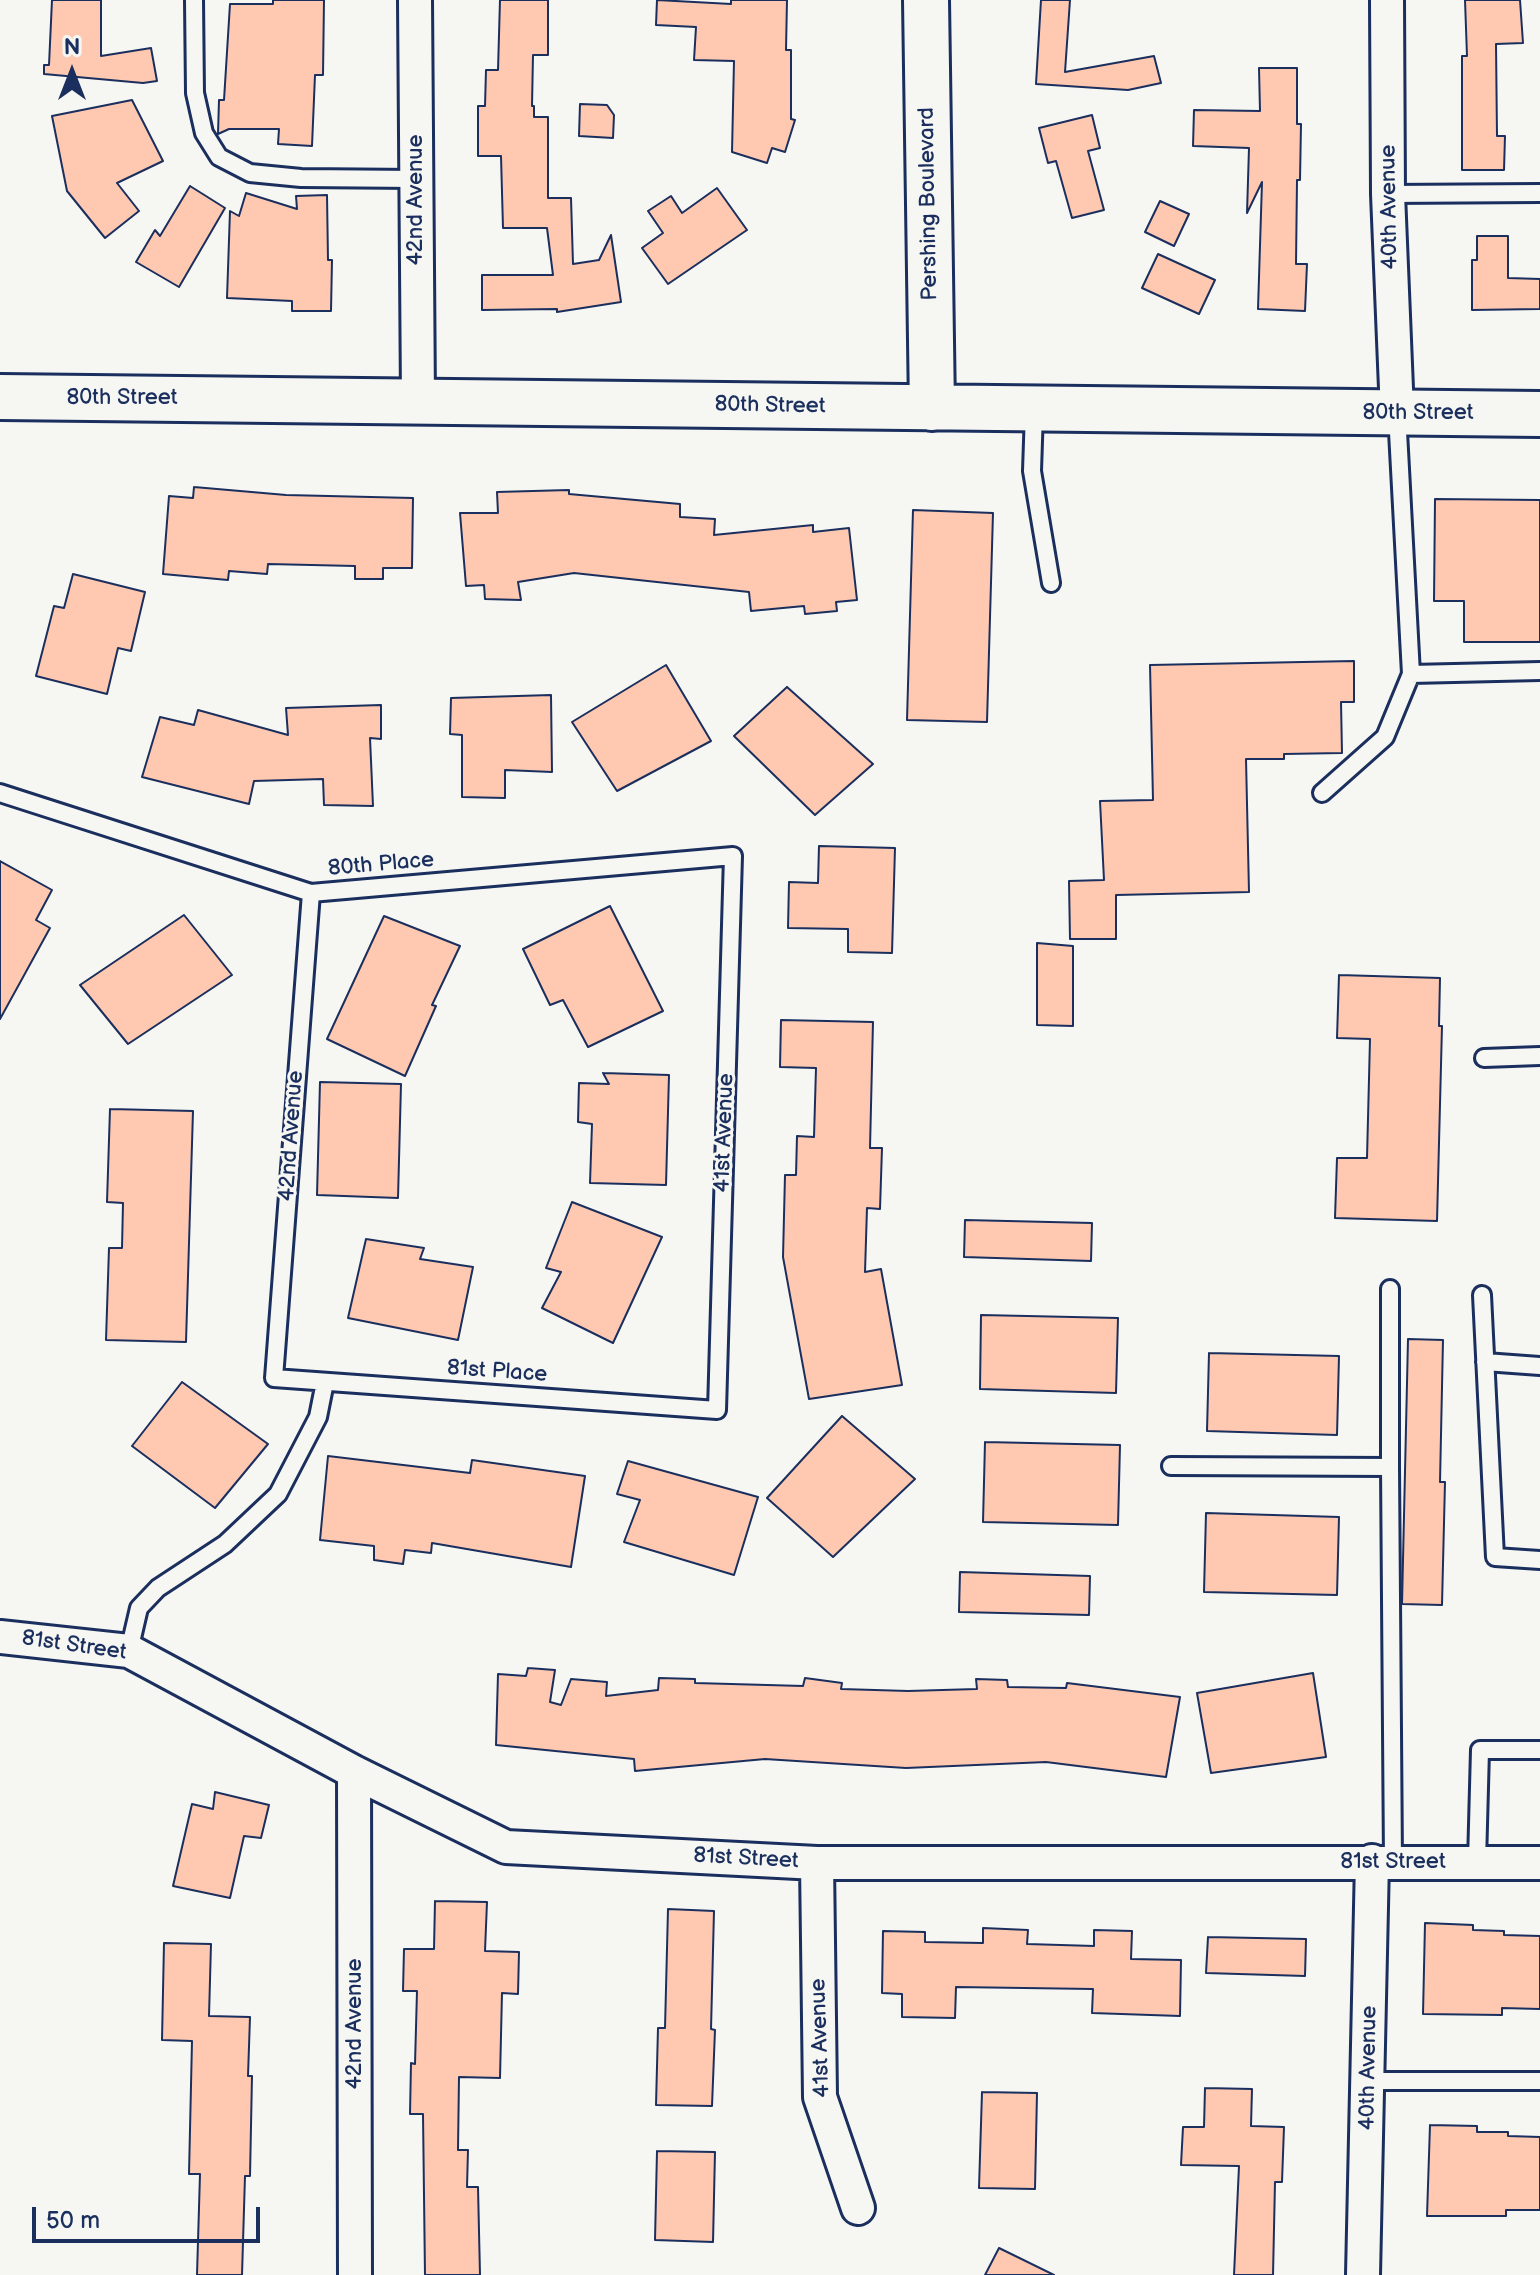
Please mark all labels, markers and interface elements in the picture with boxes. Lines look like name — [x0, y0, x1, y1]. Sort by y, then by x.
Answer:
north arrow — [32, 32, 112, 112]
text: N — [64, 34, 80, 61]
street label: Pershing Boulevard — [914, 107, 944, 301]
street label: 42nd Avenue — [403, 134, 429, 266]
street label: 40th Avenue — [1376, 144, 1404, 270]
street label: 80th Street — [66, 385, 178, 411]
street label: 80th Street — [714, 392, 826, 420]
street label: 80th Street — [1362, 400, 1474, 426]
street label: 80th Place — [327, 847, 435, 883]
street label: 42nd Avenue — [274, 1070, 310, 1202]
street label: 41st Avenue — [710, 1073, 740, 1193]
street label: 81st Place — [446, 1355, 548, 1389]
street label: 81st Street — [20, 1626, 128, 1666]
street label: 81st Street — [693, 1843, 799, 1875]
street label: 81st Street — [1340, 1849, 1446, 1875]
street label: 42nd Avenue — [342, 1958, 368, 2090]
street label: 41st Avenue — [806, 1978, 836, 2098]
street label: 40th Avenue — [1355, 2005, 1383, 2131]
scale bar — [36, 2191, 264, 2241]
text: 50 m — [46, 2206, 100, 2235]

